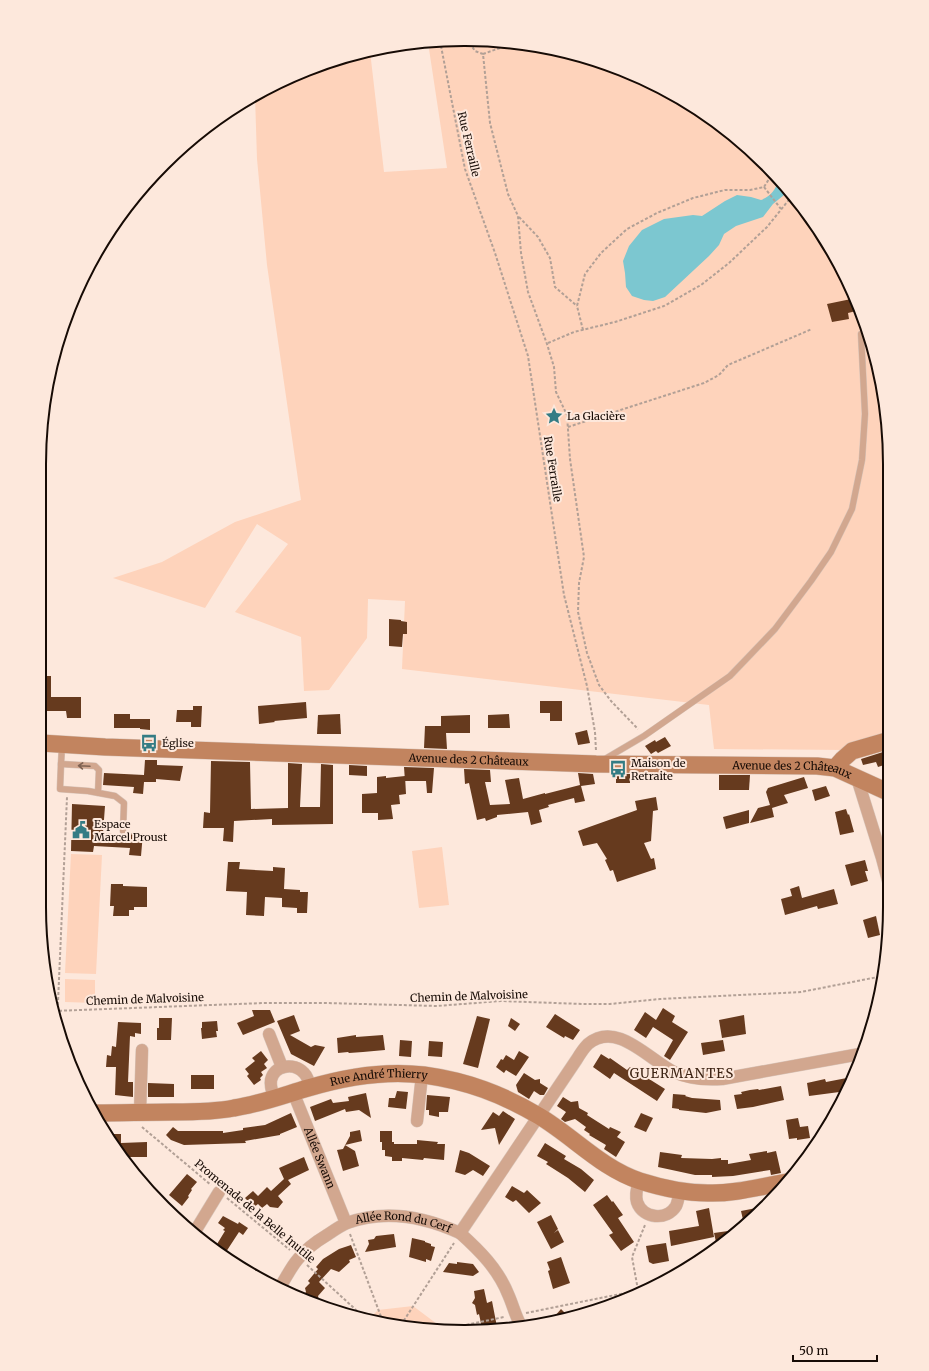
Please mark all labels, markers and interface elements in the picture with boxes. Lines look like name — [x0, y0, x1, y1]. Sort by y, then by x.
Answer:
street label: Rue Ferraille — [455, 110, 483, 178]
place icon: La Glacière — [544, 406, 564, 426]
place label: La Glacière — [567, 409, 625, 423]
street label: Rue Ferraille — [541, 435, 565, 503]
bus stop icon: Église — [139, 733, 159, 753]
place label: Église — [162, 736, 194, 750]
street label: Avenue des 2 Châteaux — [407, 750, 529, 769]
place label: Maison de Retraite — [631, 756, 686, 783]
street label: Avenue des 2 Châteaux — [731, 758, 854, 782]
bus stop icon: Maison de Retraite — [608, 759, 628, 779]
one-way arrow — [78, 762, 91, 769]
place label: Espace Marcel Proust — [94, 817, 168, 844]
public building icon: Espace Marcel Proust — [71, 820, 91, 840]
street label: Chemin de Malvoisine — [410, 987, 528, 1005]
street label: Chemin de Malvoisine — [86, 990, 204, 1008]
district label: GUERMANTES — [630, 1065, 734, 1082]
street label: Rue André Thierry — [329, 1066, 429, 1089]
street label: Allée Swann — [301, 1124, 339, 1191]
street label: Promenade de la Belle Inutile — [192, 1156, 318, 1266]
street label: Allée Rond du Cerf — [353, 1209, 454, 1236]
scale bar — [793, 1337, 877, 1363]
text: 50 m — [799, 1343, 828, 1358]

